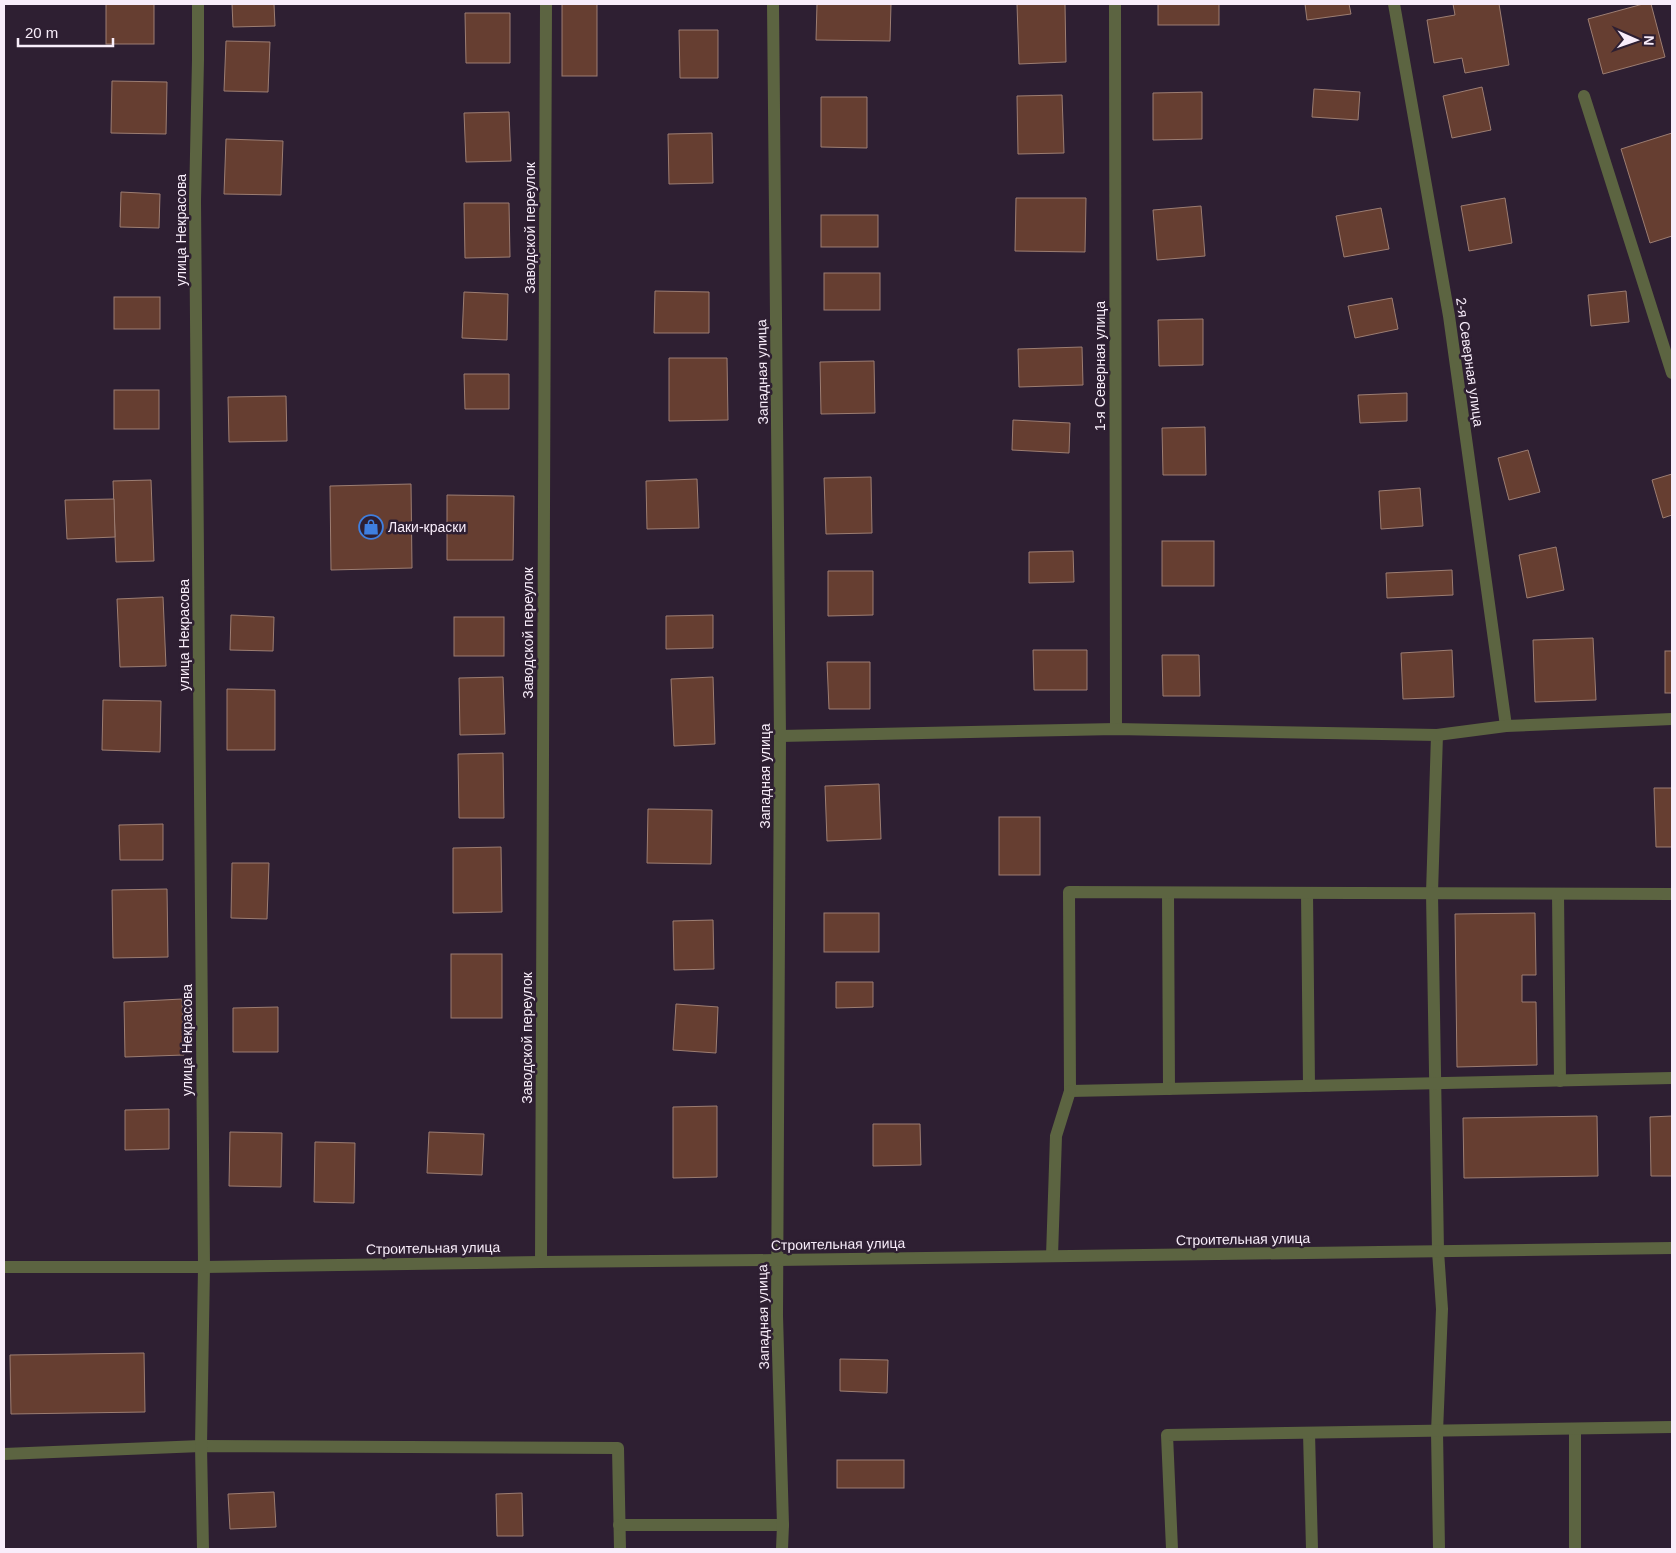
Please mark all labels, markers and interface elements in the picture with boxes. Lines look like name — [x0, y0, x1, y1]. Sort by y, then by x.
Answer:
scale bar — [18, 15, 112, 47]
north arrow — [1611, 15, 1661, 65]
text: 20 m — [25, 24, 58, 41]
text: N — [1641, 35, 1657, 46]
street label: Заводской переулок — [522, 161, 538, 294]
street label: улица Некрасова — [173, 174, 189, 286]
street label: 2-я Северная улица — [1453, 296, 1487, 428]
street label: 1-я Северная улица — [1092, 301, 1108, 431]
street label: Западная улица — [753, 319, 771, 425]
shop icon: Лаки-краски — [358, 514, 384, 540]
place label: Лаки-краски — [388, 519, 466, 535]
street label: Заводской переулок — [520, 566, 536, 699]
street label: улица Некрасова — [176, 579, 192, 691]
street label: Западная улица — [757, 723, 773, 829]
street label: Заводской переулок — [519, 971, 535, 1104]
street label: улица Некрасова — [179, 984, 195, 1096]
street label: Строительная улица — [1176, 1230, 1311, 1248]
street label: Строительная улица — [771, 1235, 906, 1253]
street label: Строительная улица — [366, 1239, 501, 1257]
street label: Западная улица — [754, 1264, 772, 1370]

